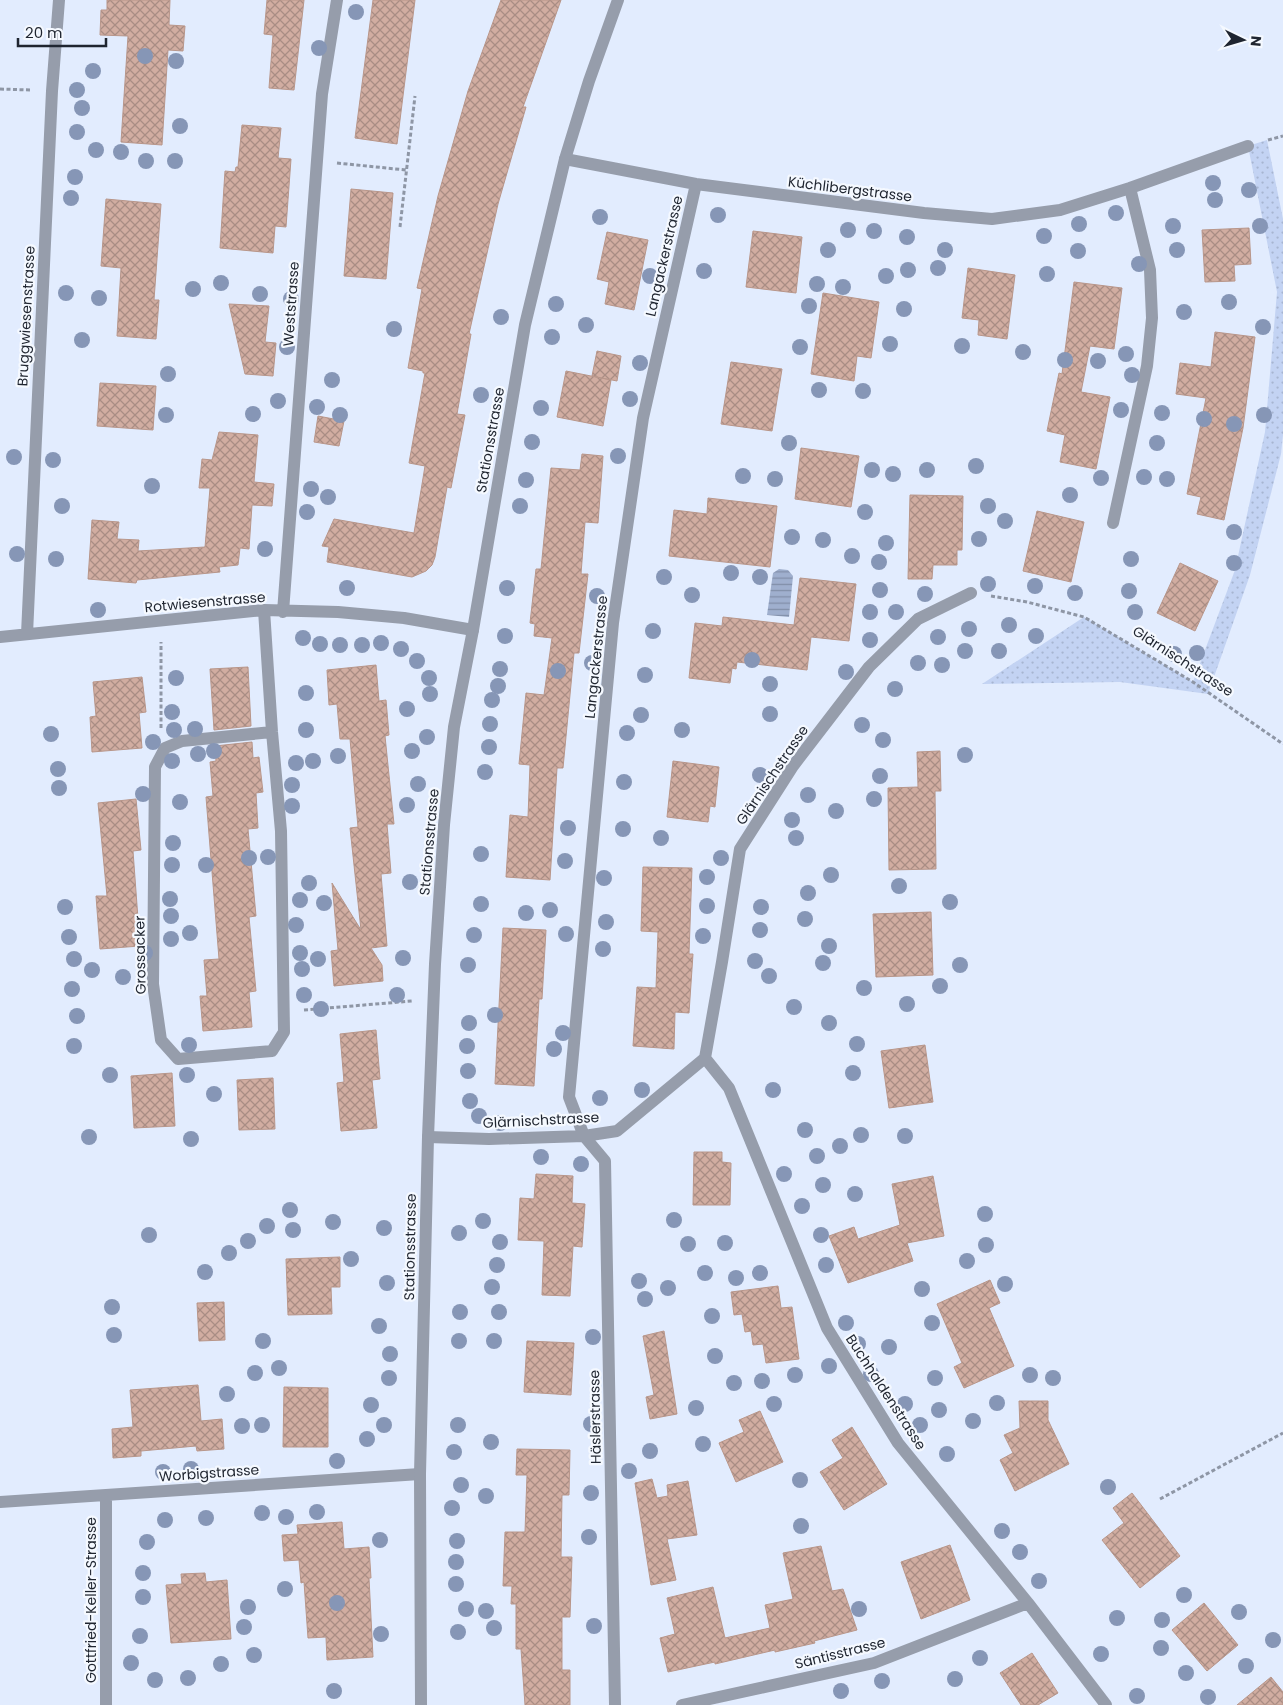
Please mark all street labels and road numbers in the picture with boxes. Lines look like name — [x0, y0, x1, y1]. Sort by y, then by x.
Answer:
street label: Küchlibergstrasse — [787, 171, 914, 207]
street label: Langackerstrasse — [640, 193, 688, 318]
street label: Bruggwiesenstrasse — [12, 245, 40, 387]
street label: Weststrasse — [278, 261, 304, 347]
street label: Stationsstrasse — [471, 385, 509, 494]
street label: Rotwiesenstrasse — [144, 587, 267, 617]
street label: Langackerstrasse — [580, 594, 612, 719]
street label: Glärnischstrasse — [1129, 621, 1238, 701]
street label: Glärnischstrasse — [731, 721, 813, 829]
street label: Stationsstrasse — [414, 788, 444, 896]
street label: Grossacker — [129, 915, 151, 995]
street label: Glärnischstrasse — [482, 1107, 600, 1133]
street label: Stationsstrasse — [399, 1193, 421, 1301]
street label: Buchhaldenstrasse — [841, 1330, 931, 1454]
street label: Häslerstrasse — [584, 1369, 606, 1464]
street label: Worbigstrasse — [158, 1459, 260, 1486]
street label: Gottfried-Keller-Strasse — [81, 1517, 101, 1683]
street label: Säntisstrasse — [793, 1632, 888, 1674]

